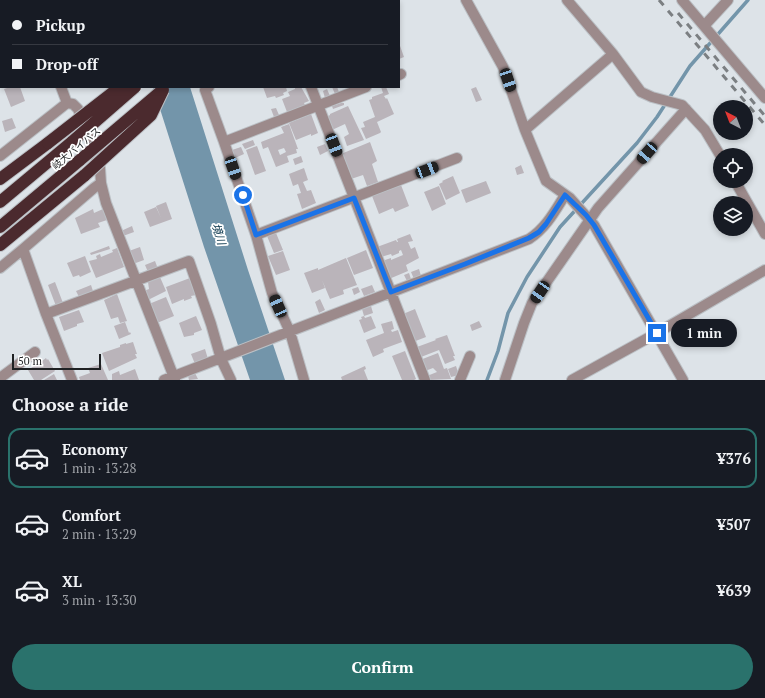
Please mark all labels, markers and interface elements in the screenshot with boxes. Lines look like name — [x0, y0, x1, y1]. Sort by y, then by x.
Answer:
text: Pickup — [36, 15, 85, 35]
text: Drop-off — [36, 54, 98, 74]
car — [498, 67, 518, 93]
north arrow — [713, 100, 753, 140]
map controls — [713, 100, 753, 236]
street label: 岐大バイパス — [49, 124, 103, 173]
car — [324, 132, 344, 158]
car — [635, 140, 659, 166]
button: locate — [713, 148, 753, 188]
car — [223, 155, 243, 181]
car — [414, 160, 440, 180]
route start — [234, 186, 252, 204]
button: layers — [713, 196, 753, 236]
water label: 境川 — [209, 221, 229, 247]
car — [528, 279, 552, 305]
car — [268, 293, 288, 319]
callout: 1 min — [671, 319, 737, 347]
route end — [648, 324, 666, 342]
text: 1 min — [686, 324, 722, 342]
scale bar — [12, 352, 101, 371]
text: 50 m — [18, 354, 42, 368]
text: Choose a ride — [12, 392, 128, 416]
text: Economy — [62, 439, 127, 459]
icon: car — [14, 440, 50, 476]
text: ¥376 — [717, 448, 751, 468]
text: 1 min · 13:28 — [62, 459, 136, 477]
text: Comfort — [62, 505, 121, 525]
icon: car — [14, 506, 50, 542]
text: ¥507 — [717, 514, 751, 534]
text: 2 min · 13:29 — [62, 525, 136, 543]
text: XL — [62, 571, 82, 591]
icon: car — [14, 572, 50, 608]
text: ¥639 — [717, 580, 751, 600]
text: 3 min · 13:30 — [62, 591, 136, 609]
button: Confirm — [12, 644, 753, 690]

